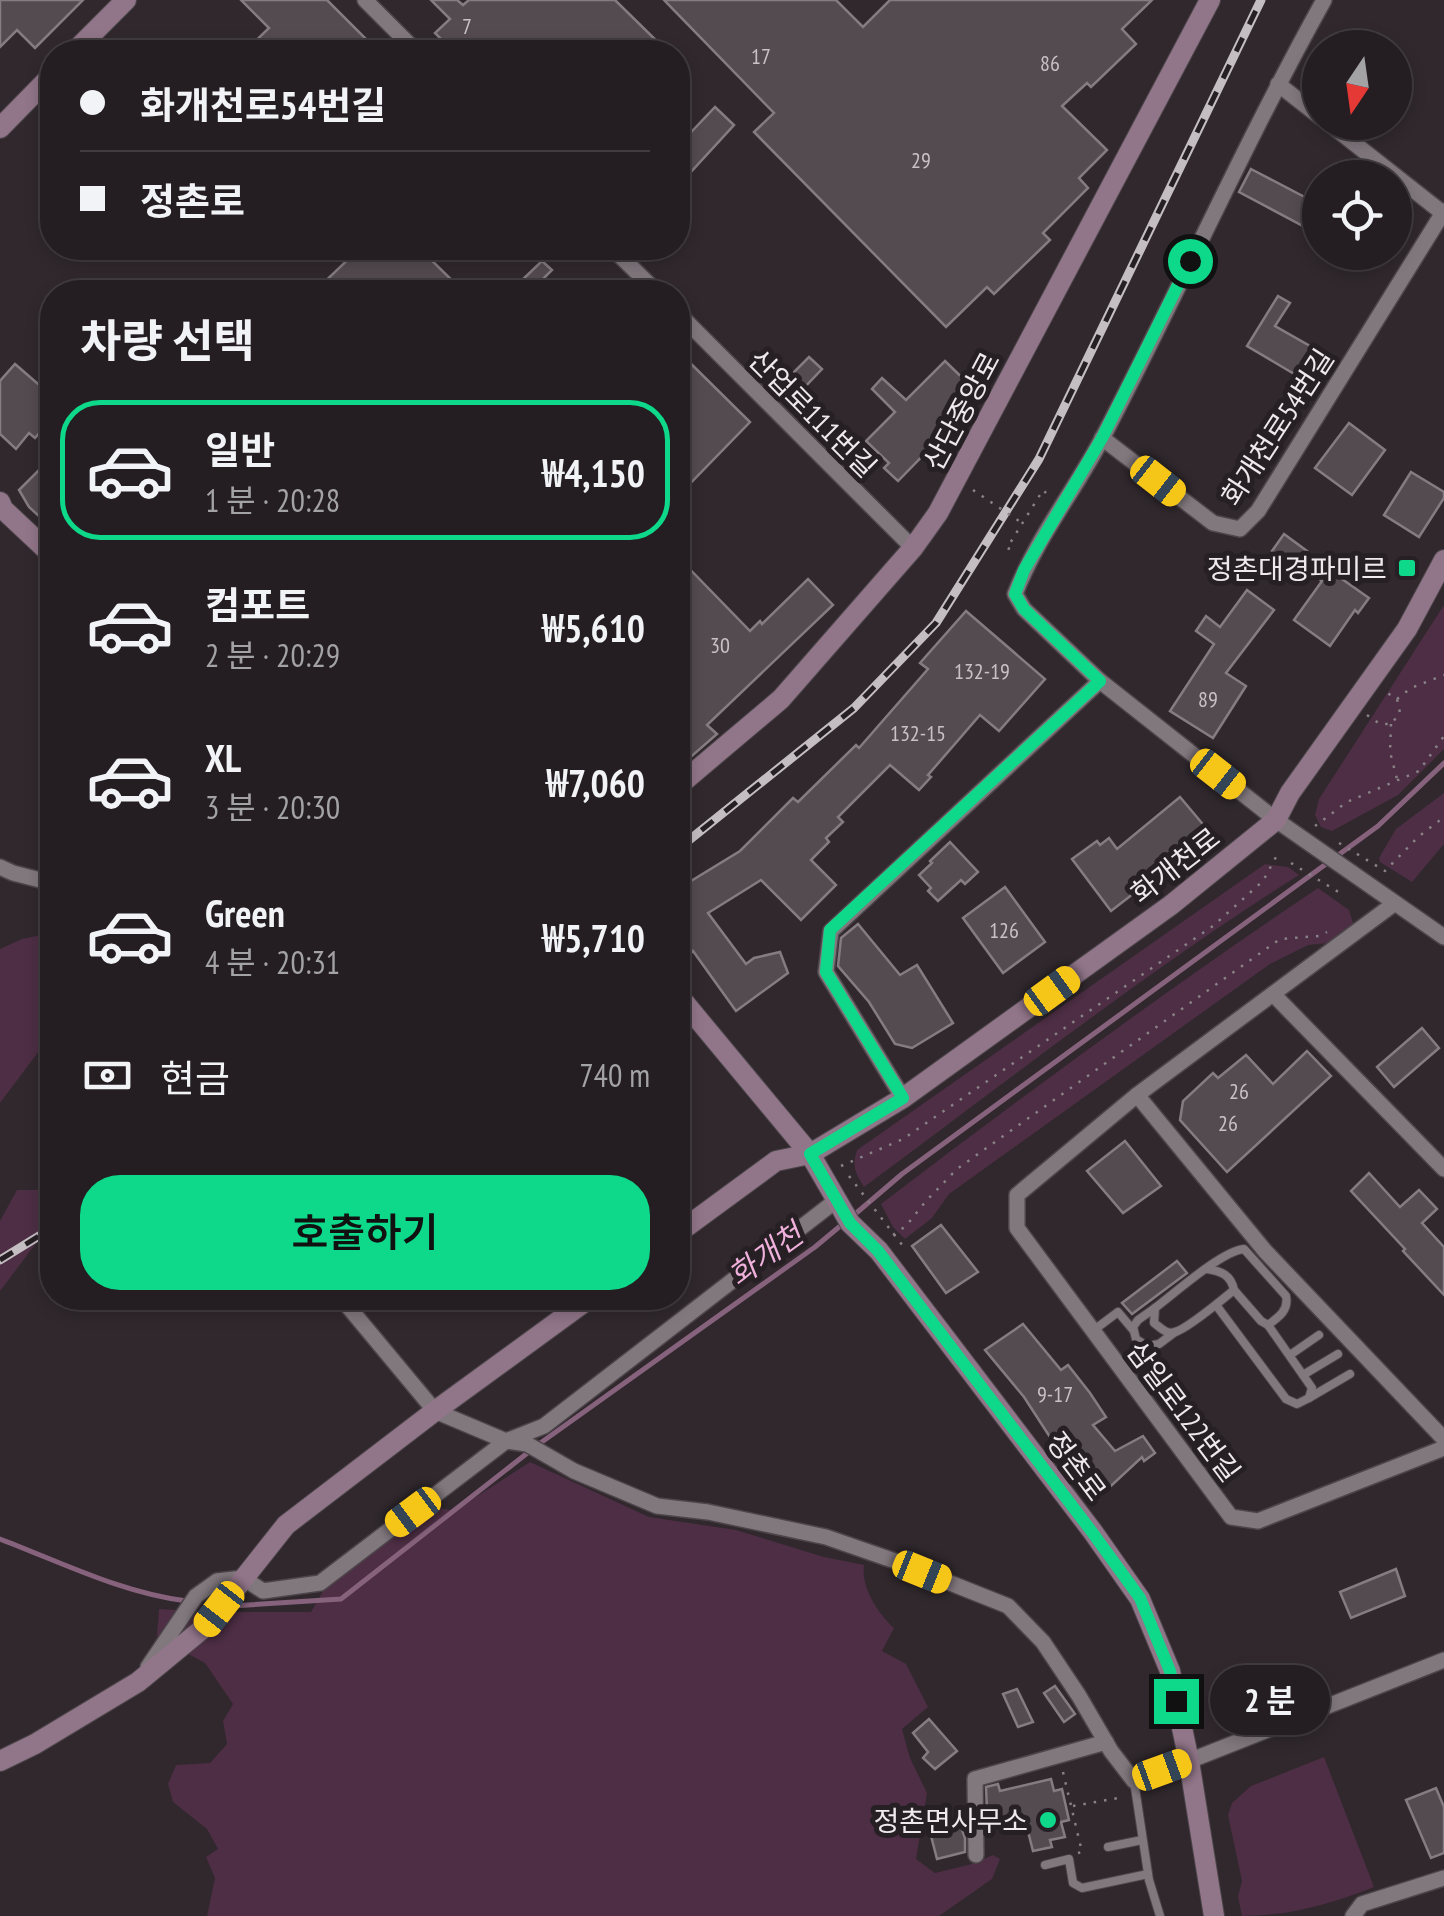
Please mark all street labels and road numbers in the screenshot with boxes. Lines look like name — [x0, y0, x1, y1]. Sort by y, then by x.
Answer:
street label: 산업로111번길 — [741, 341, 885, 485]
street label: 화개천로54번길 — [1213, 342, 1341, 512]
street label: 산단중앙로 — [914, 345, 1008, 477]
street label: 화개천로 — [1123, 819, 1227, 911]
street label: 삼일로122번길 — [1119, 1333, 1249, 1489]
street label: 정촌로 — [1039, 1424, 1115, 1508]

